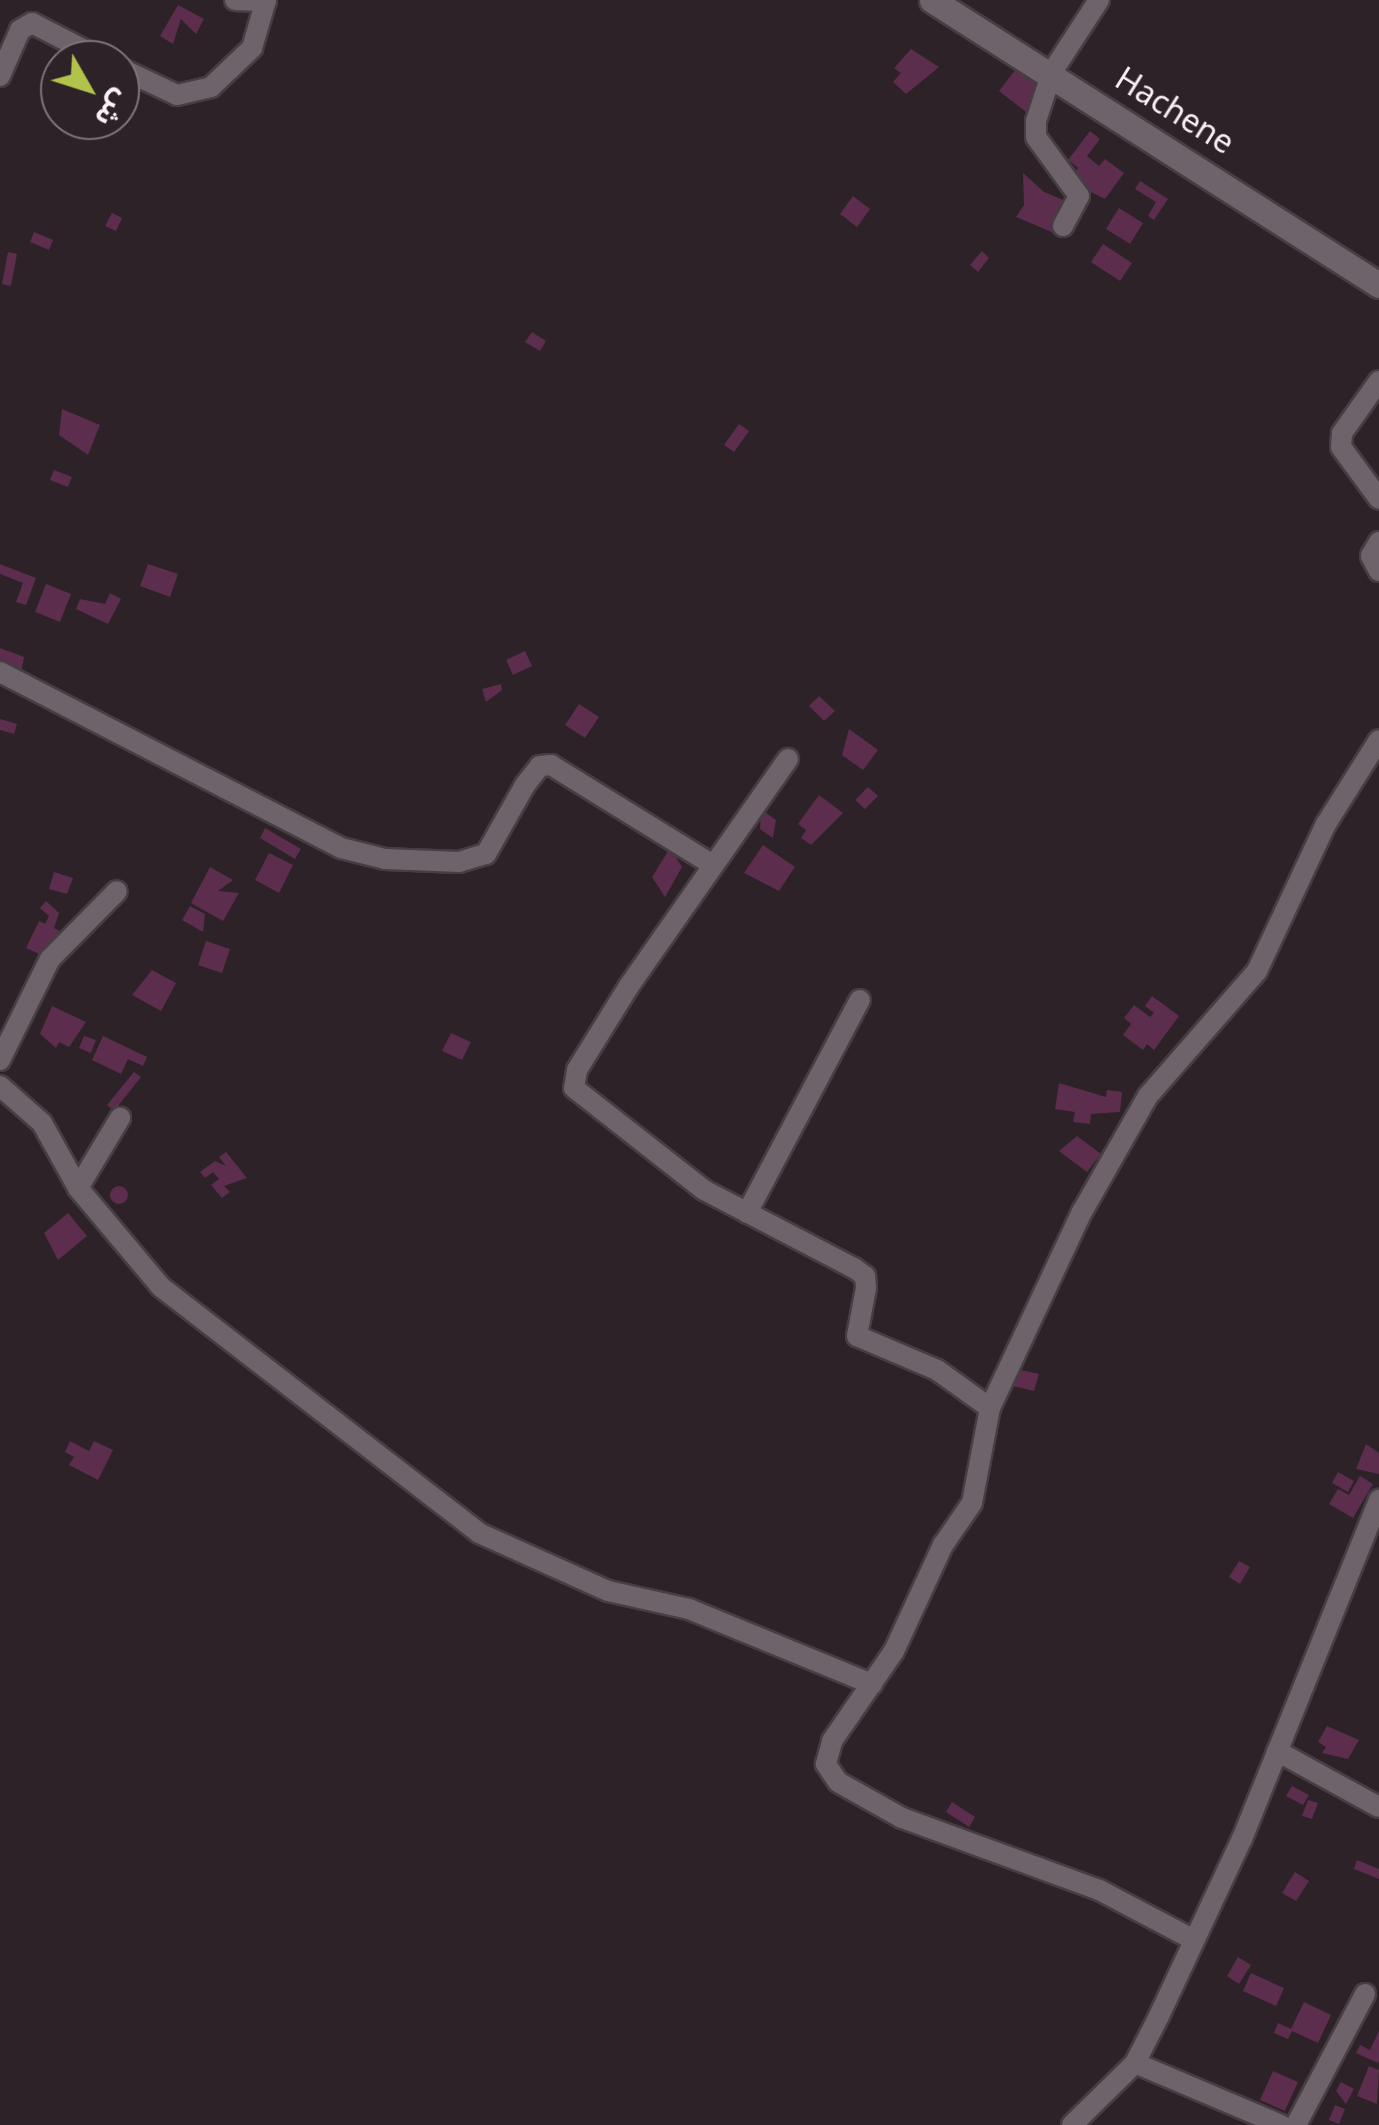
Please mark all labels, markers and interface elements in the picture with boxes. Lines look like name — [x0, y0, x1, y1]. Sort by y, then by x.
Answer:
north arrow — [40, 40, 140, 140]
street label: Hachene — [1108, 61, 1240, 163]
text: ش — [77, 74, 147, 141]

